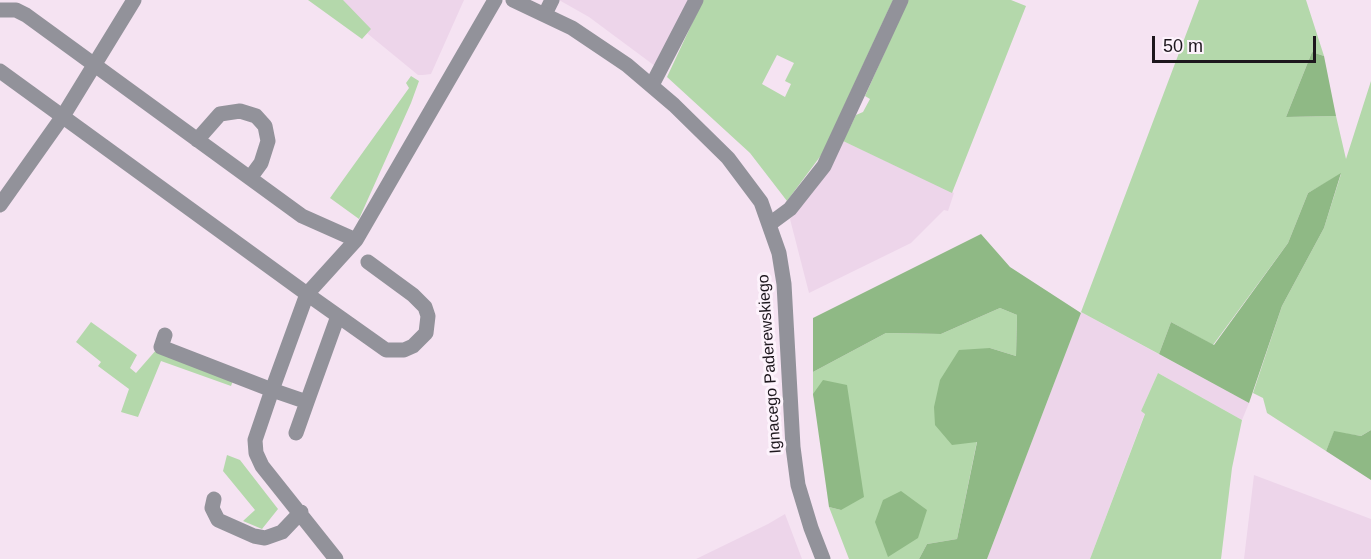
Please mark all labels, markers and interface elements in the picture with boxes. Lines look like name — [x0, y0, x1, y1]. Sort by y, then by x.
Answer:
scale bar — [1155, 24, 1318, 62]
text: 50 m — [1163, 36, 1203, 56]
street label: Ignacego Paderewskiego — [754, 274, 786, 454]

